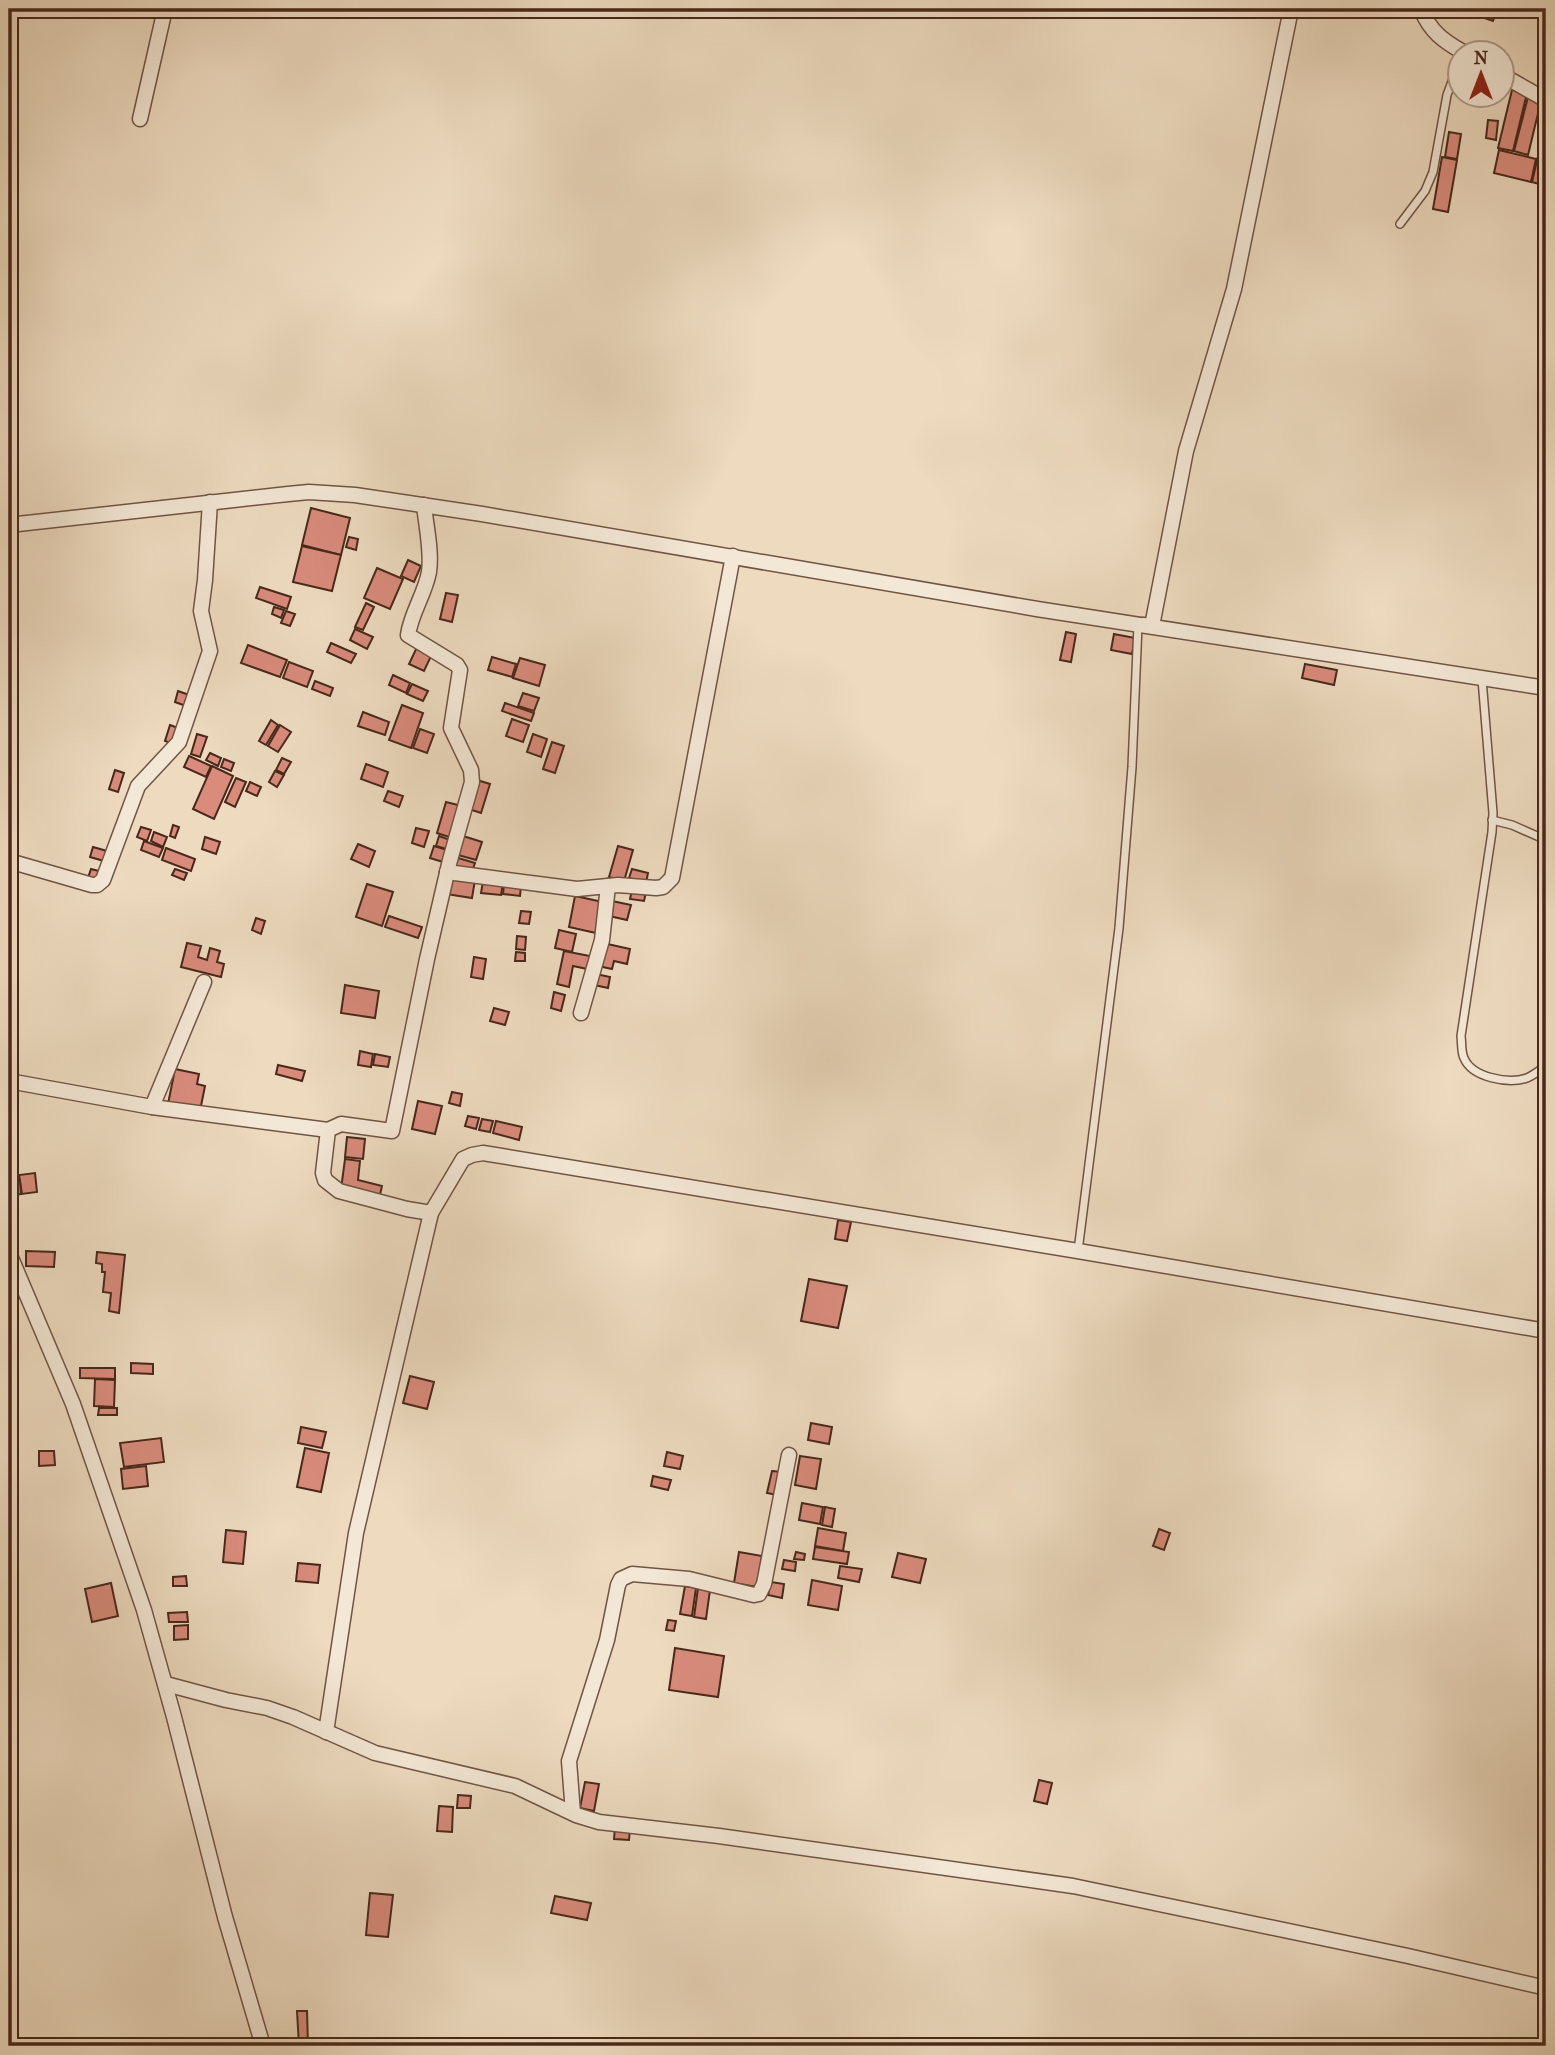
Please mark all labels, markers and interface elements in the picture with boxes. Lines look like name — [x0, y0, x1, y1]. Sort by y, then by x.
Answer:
north arrow — [1446, 38, 1516, 108]
text: N — [1474, 47, 1489, 69]

